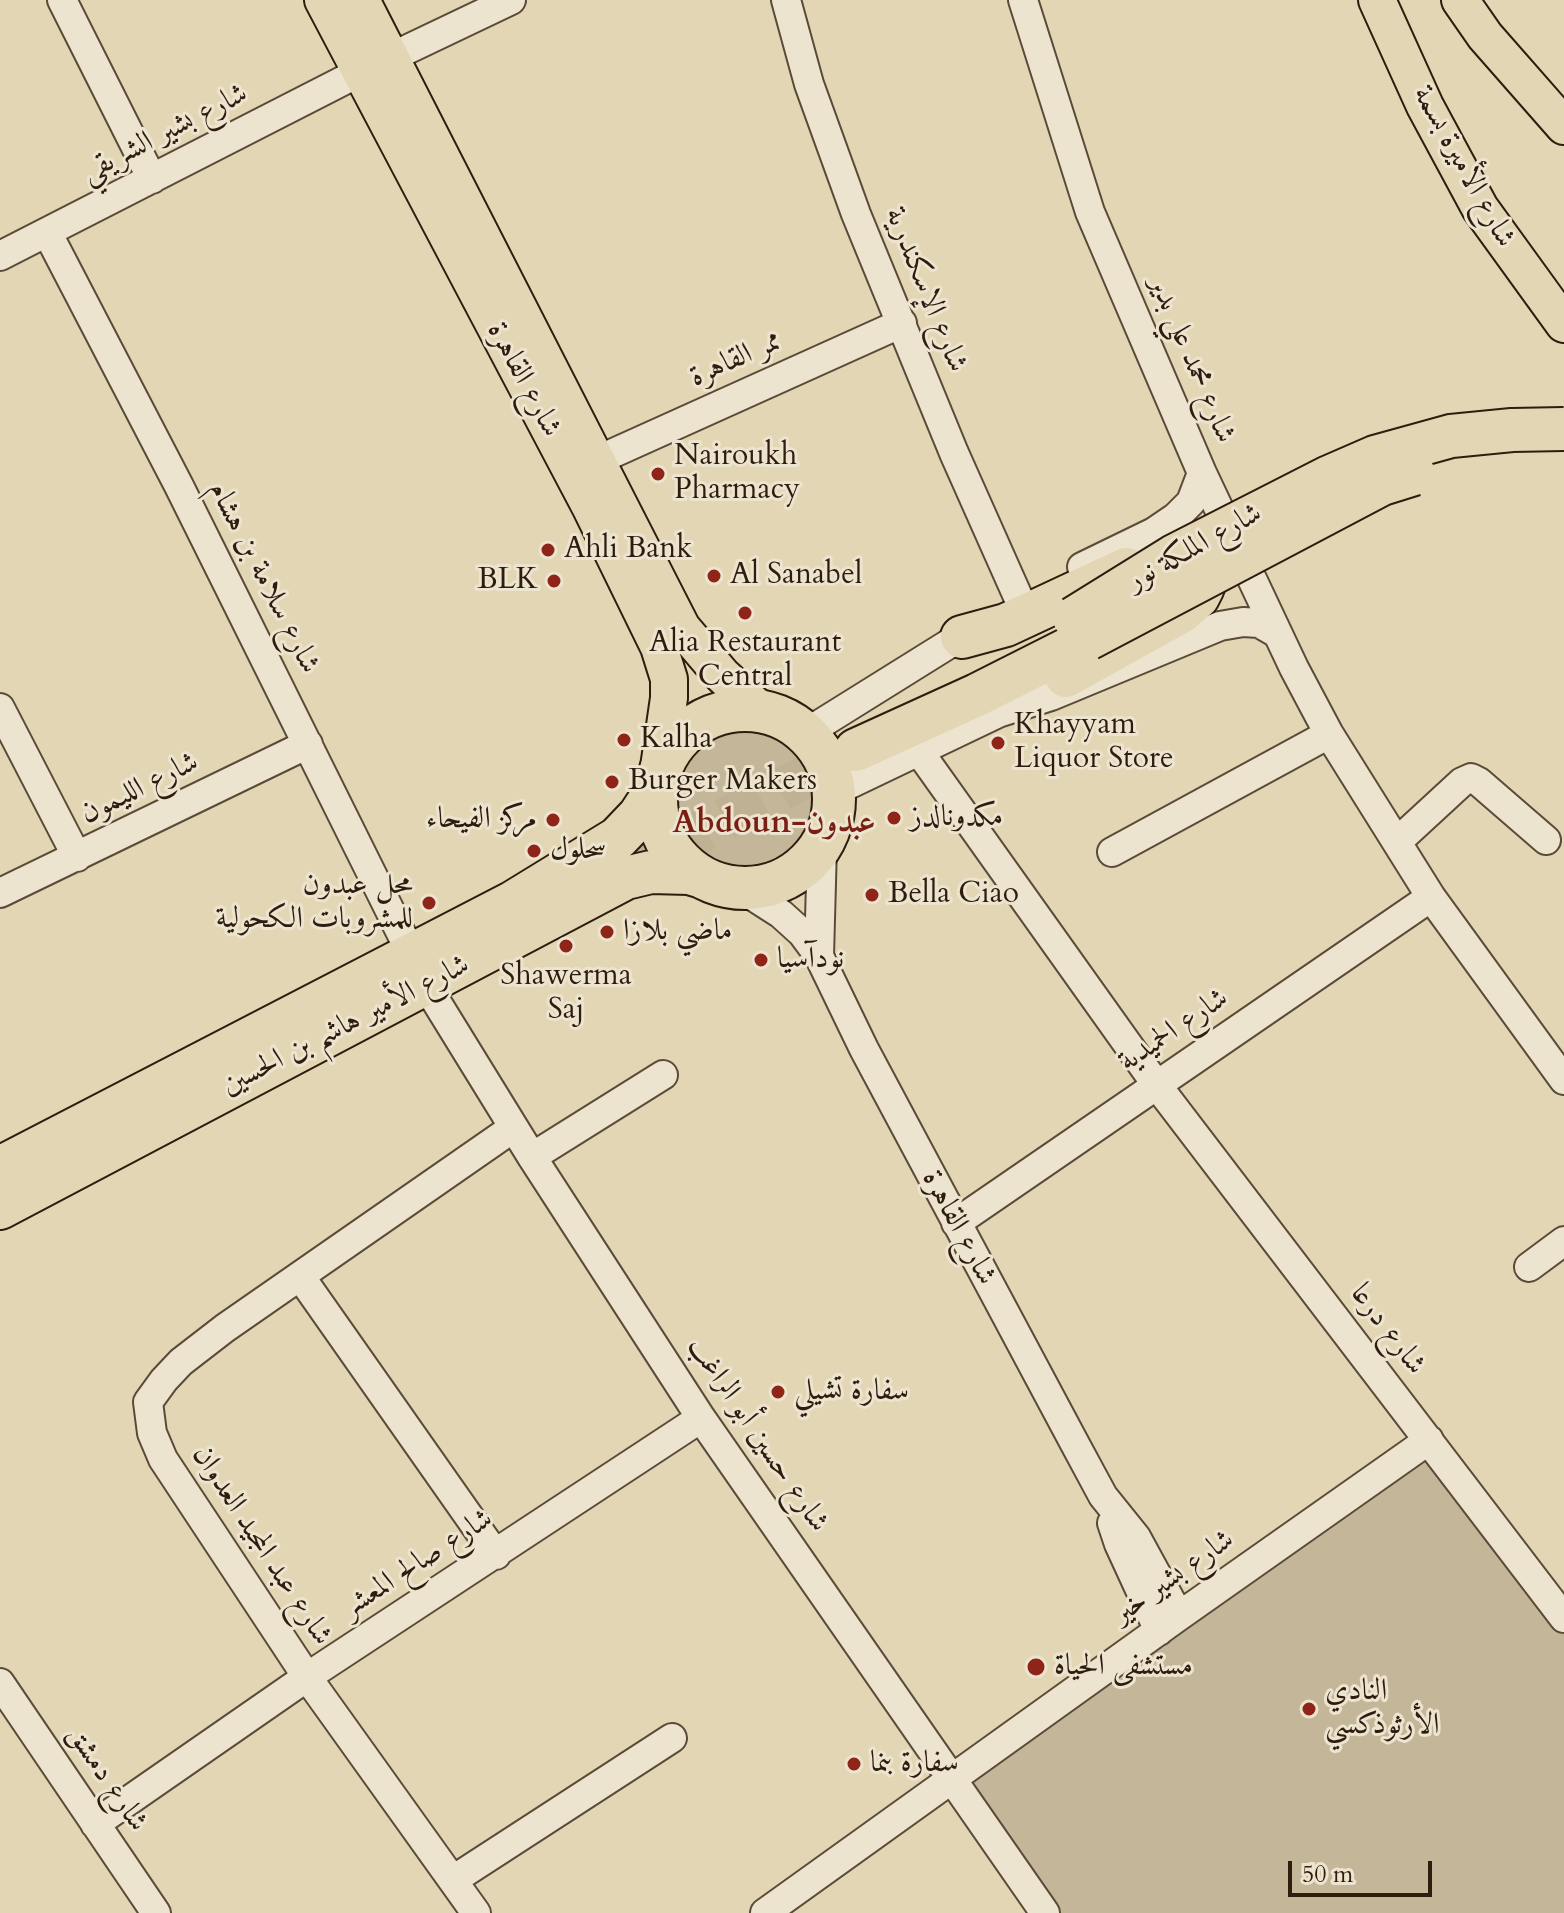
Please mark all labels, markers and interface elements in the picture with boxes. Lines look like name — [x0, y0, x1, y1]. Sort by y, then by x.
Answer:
street label: شارع بشير الشريقي — [76, 77, 254, 191]
street label: شارع الأميرة بسمة — [1404, 80, 1522, 254]
street label: شارع الإسكندرية — [876, 202, 974, 378]
street label: شارع محمد علي بدير — [1140, 271, 1242, 449]
street label: شارع القاهرة — [478, 316, 568, 444]
street label: ممر القاهرة — [684, 324, 788, 396]
place label: Nairoukh Pharmacy — [674, 439, 800, 510]
marker: Nairoukh Pharmacy — [649, 465, 667, 483]
street label: شارع سلامة بن هشام — [199, 476, 327, 680]
street label: شارع الملكة نور — [1121, 496, 1269, 600]
place label: Ahli Bank — [564, 532, 692, 568]
marker: Ahli Bank — [539, 541, 557, 559]
place label: Al Sanabel — [730, 558, 862, 594]
place label: BLK — [477, 563, 538, 599]
marker: Al Sanabel — [705, 567, 723, 585]
marker: BLK — [545, 572, 563, 590]
marker: Alia Restaurant Central — [736, 604, 754, 622]
place label: Alia Restaurant Central — [649, 626, 841, 696]
place label: Khayyam Liquor Store — [1014, 708, 1174, 778]
place label: Kalha — [640, 722, 712, 758]
marker: Kalha — [615, 731, 633, 749]
marker: Khayyam Liquor Store — [989, 734, 1007, 752]
street label: شارع الليمون — [75, 745, 205, 833]
place label: Burger Makers — [628, 764, 817, 800]
marker: Burger Makers — [603, 773, 621, 791]
place label: مكدونالدز — [910, 800, 1003, 836]
place label: مركز الفيحاء — [426, 802, 537, 838]
district label: Abdoun-عبدون — [672, 806, 876, 844]
marker: مكدونالدز — [885, 809, 903, 827]
marker: مركز الفيحاء — [544, 811, 562, 829]
place label: سحلول — [550, 833, 606, 869]
marker: سحلول — [525, 842, 543, 860]
place label: محل عبدون للمشروبات الكحولية — [215, 868, 413, 938]
place label: Bella Ciao — [888, 877, 1019, 913]
marker: Bella Ciao — [863, 886, 881, 904]
marker: محل عبدون للمشروبات الكحولية — [420, 894, 438, 912]
place label: ماضي بلازا — [623, 914, 732, 950]
marker: ماضي بلازا — [598, 923, 616, 941]
marker: Shawerma Saj — [557, 937, 575, 955]
place label: نودآسيا — [777, 942, 844, 978]
street label: شارع الأمير هاشم بن الحسين — [216, 948, 476, 1104]
marker: نودآسيا — [752, 951, 770, 969]
place label: Shawerma Saj — [500, 959, 632, 1030]
street label: شارع الحميدية — [1112, 981, 1236, 1081]
street label: شارع القاهرة — [913, 1164, 1003, 1292]
street label: شارع درعا — [1341, 1278, 1433, 1382]
street label: شارع حسين أبو الراغب — [678, 1330, 836, 1540]
place label: سفارة تشيلي — [794, 1374, 909, 1410]
marker: سفارة تشيلي — [769, 1383, 787, 1401]
street label: شارع عبد المجيد العدوان — [183, 1439, 339, 1653]
street label: شارع صالح المعشر — [336, 1502, 500, 1626]
street label: شارع بشير خير — [1106, 1523, 1242, 1633]
place label: مستشفى الحياة — [1054, 1649, 1193, 1685]
marker: مستشفى الحياة — [1025, 1656, 1047, 1678]
place label: النادي الأرثوذكسي — [1325, 1674, 1440, 1744]
marker: النادي الأرثوذكسي — [1300, 1700, 1318, 1718]
street label: شارع دمشق — [57, 1719, 155, 1839]
place label: سفارة بنما — [870, 1746, 959, 1782]
marker: سفارة بنما — [845, 1755, 863, 1773]
scale bar — [1292, 1845, 1436, 1895]
text: 50 m — [1302, 1858, 1353, 1891]

